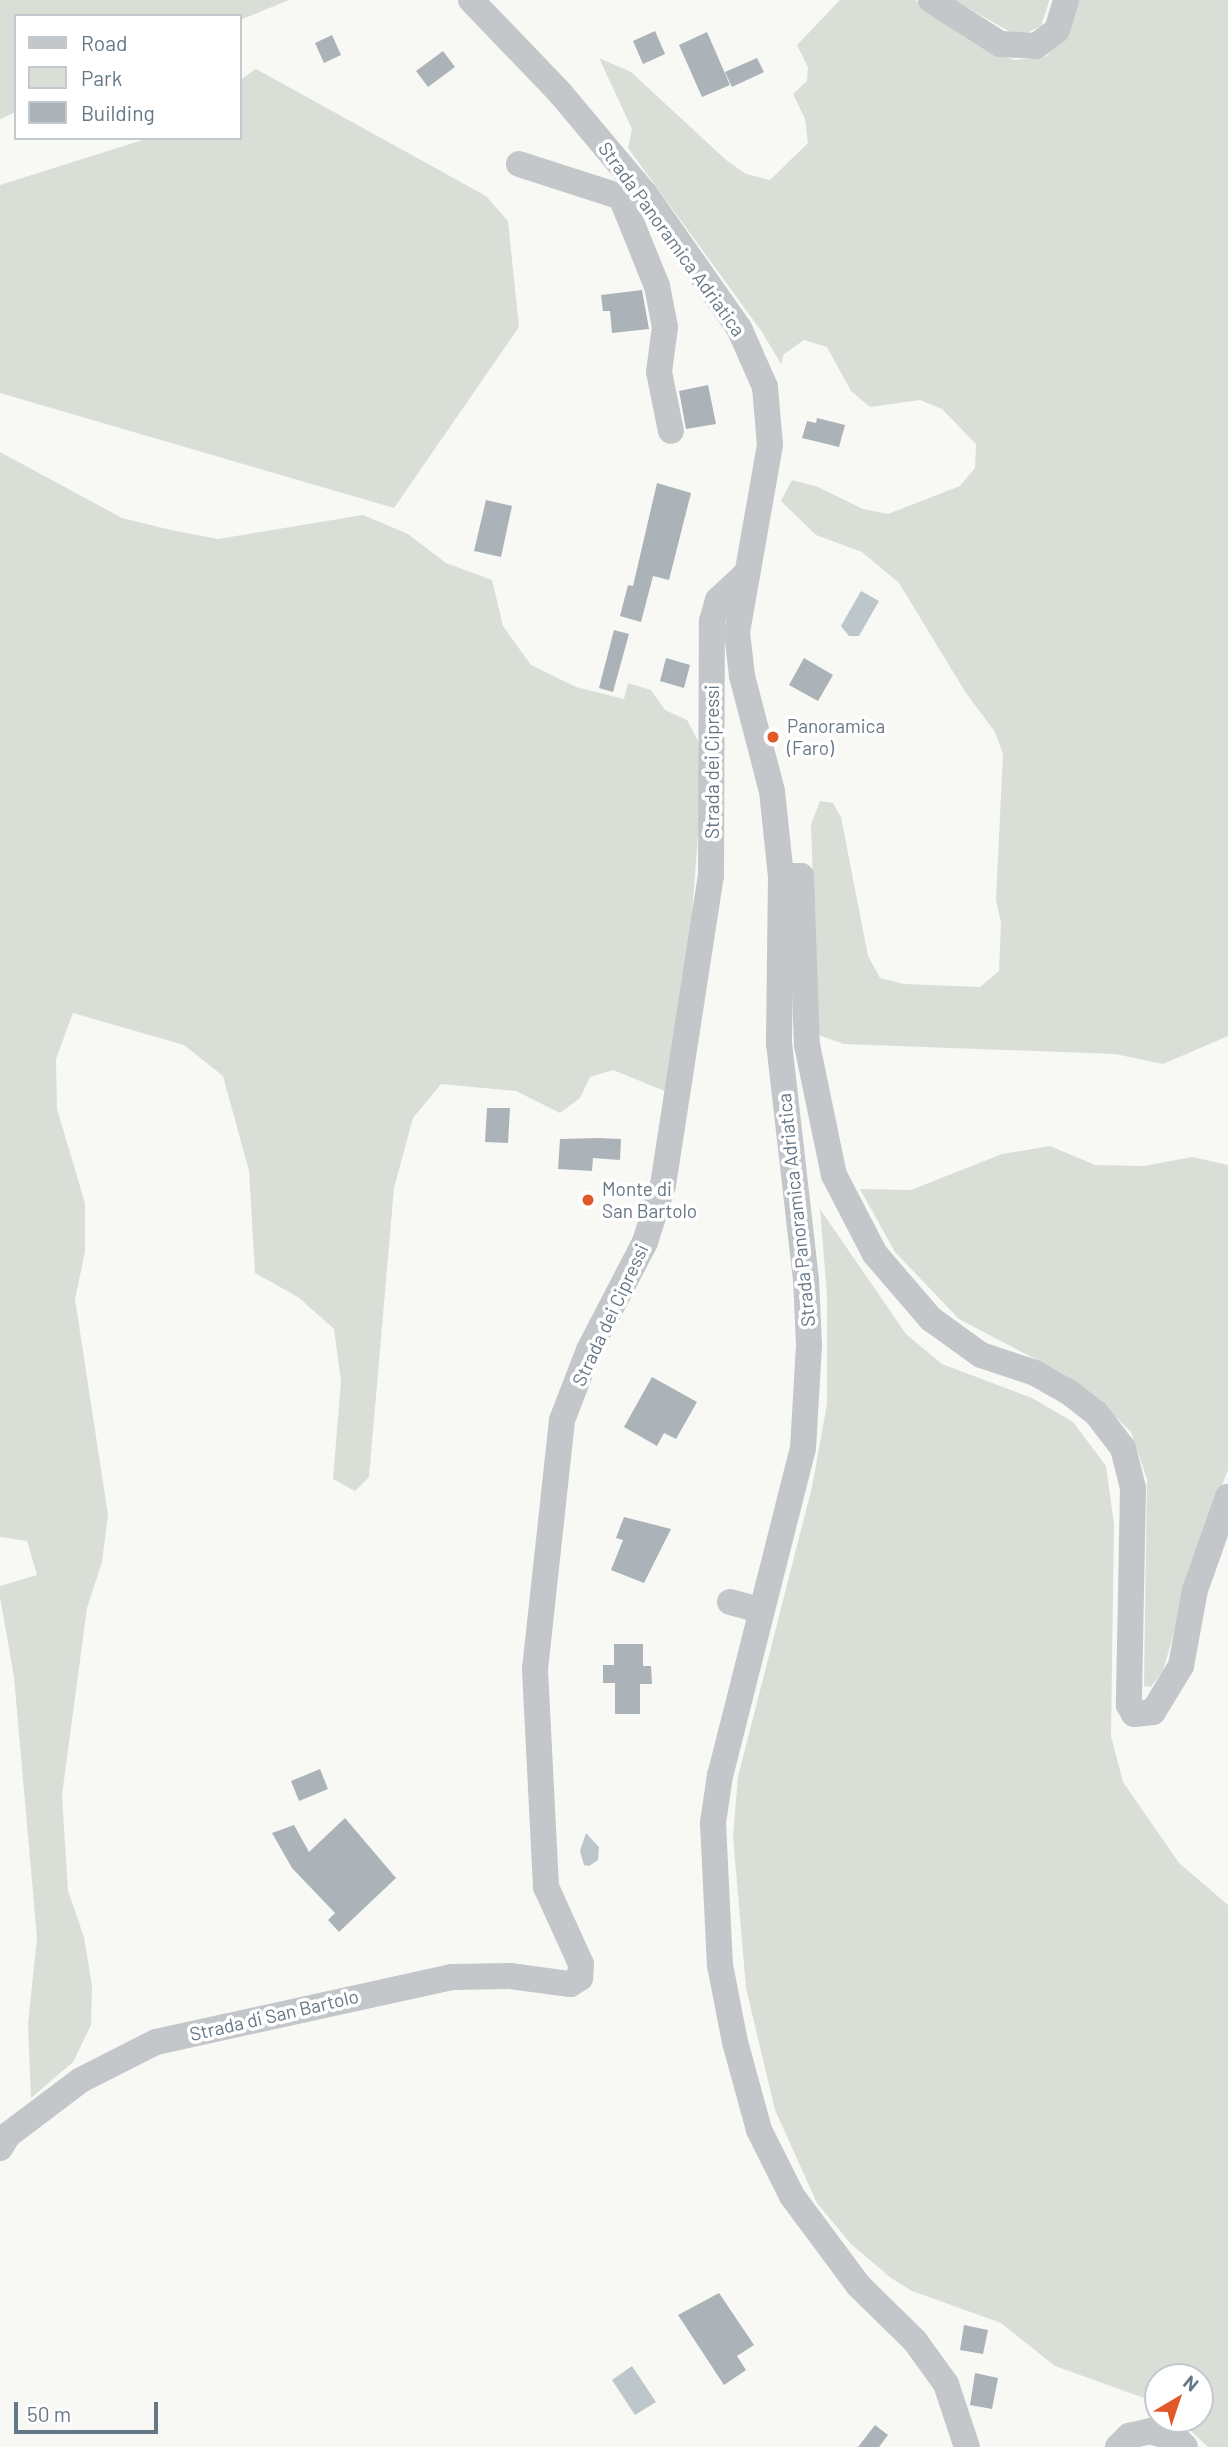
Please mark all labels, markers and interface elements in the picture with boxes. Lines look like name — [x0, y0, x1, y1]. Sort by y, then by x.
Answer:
legend — [14, 14, 242, 140]
text: Road — [81, 30, 127, 55]
text: Park — [81, 65, 122, 90]
text: Building — [81, 100, 155, 125]
street label: Strada Panoramica Adriatica — [594, 137, 750, 341]
street label: Strada dei Cipressi — [701, 685, 723, 839]
place label: Panoramica (Faro) — [787, 715, 885, 759]
marker: Panoramica (Faro) — [765, 729, 781, 745]
street label: Strada Panoramica Adriatica — [772, 1092, 820, 1328]
place label: Monte di San Bartolo — [602, 1178, 697, 1222]
marker: Monte di San Bartolo — [580, 1192, 596, 1208]
street label: Strada dei Cipressi — [567, 1240, 653, 1390]
street label: Strada di San Bartolo — [187, 1984, 361, 2046]
north arrow — [1144, 2363, 1214, 2433]
text: N — [1179, 2370, 1203, 2396]
scale bar — [18, 2388, 161, 2432]
text: 50 m — [27, 2401, 71, 2426]

